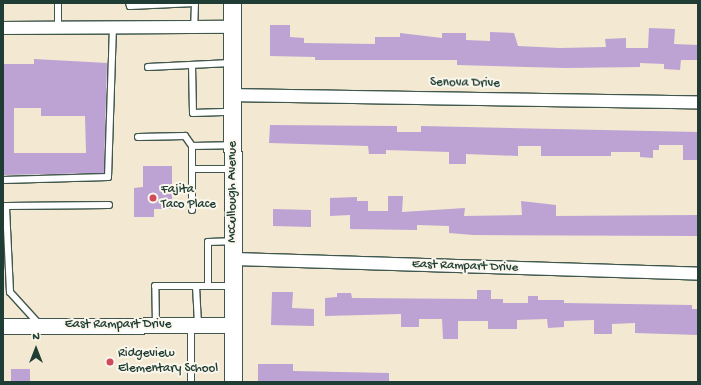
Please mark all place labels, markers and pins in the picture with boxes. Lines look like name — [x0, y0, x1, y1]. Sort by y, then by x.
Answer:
place label: Fajita Taco Place — [161, 183, 216, 214]
marker: Fajita Taco Place — [148, 193, 158, 203]
place label: Ridgeview Elementary School — [118, 347, 218, 378]
marker: Ridgeview Elementary School — [105, 357, 115, 367]

